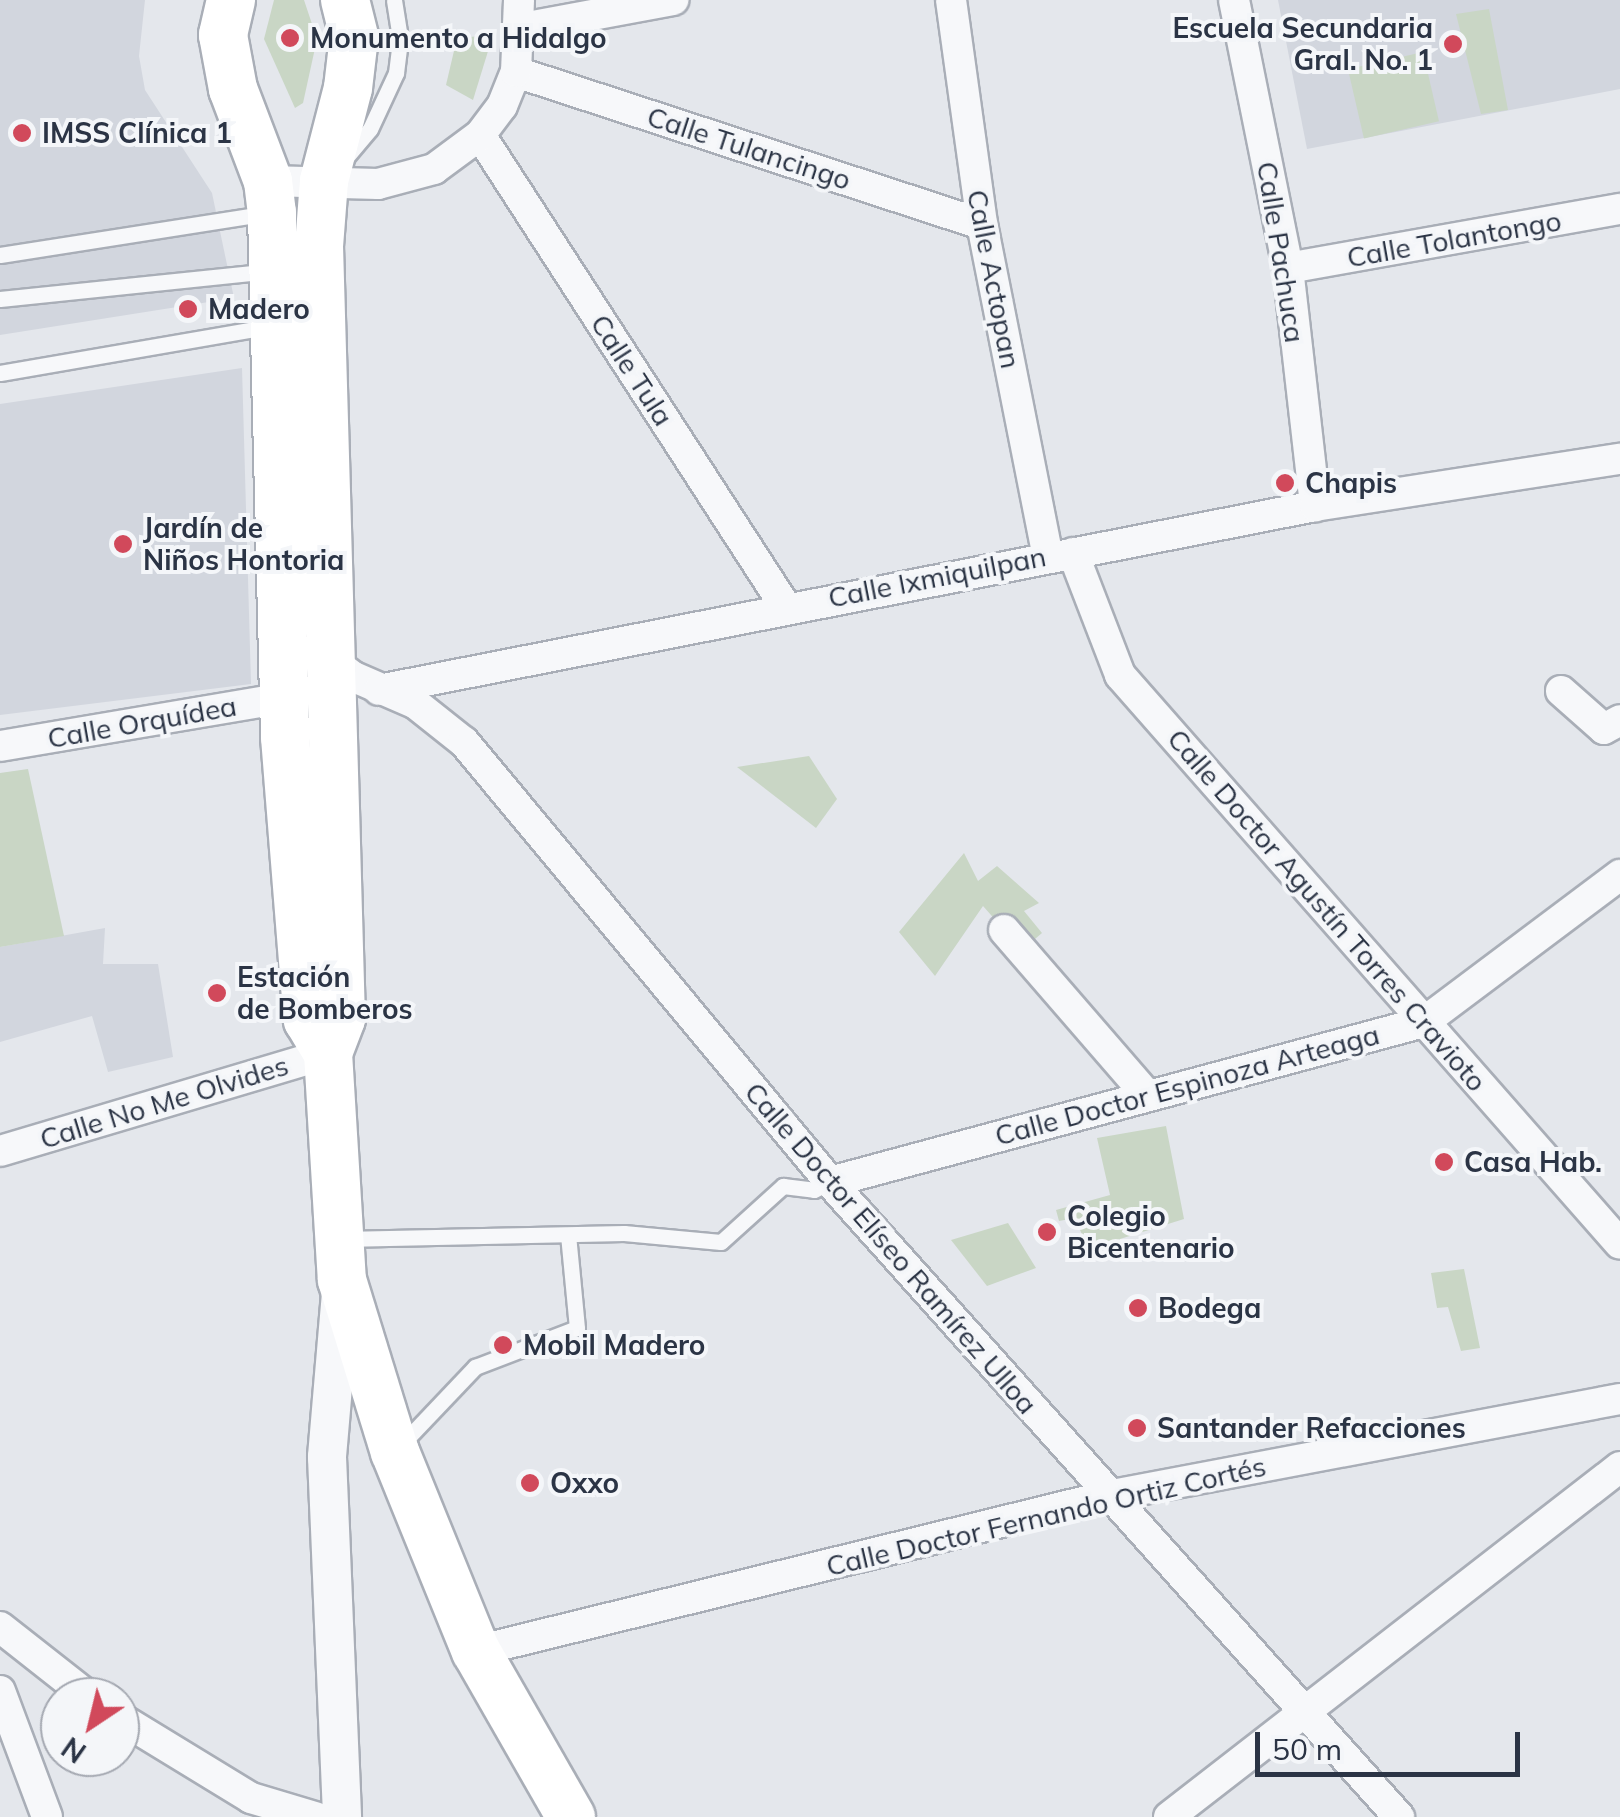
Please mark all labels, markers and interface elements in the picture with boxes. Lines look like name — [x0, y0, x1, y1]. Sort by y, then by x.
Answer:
place label: Escuela Secundaria Gral. No. 1 — [1172, 11, 1433, 77]
place label: Monumento a Hidalgo — [310, 21, 607, 55]
marker: Monumento a Hidalgo — [279, 27, 301, 49]
marker: Escuela Secundaria Gral. No. 1 — [1442, 33, 1464, 55]
street label: Calle Tulancingo — [643, 99, 855, 197]
place label: IMSS Clínica 1 — [42, 116, 232, 150]
marker: IMSS Clínica 1 — [11, 122, 33, 144]
street label: Calle Pachuca — [1250, 159, 1312, 345]
street label: Calle Actopan — [960, 187, 1028, 371]
street label: Calle Tolantongo — [1344, 204, 1564, 274]
place label: Madero — [208, 292, 310, 326]
marker: Madero — [177, 298, 199, 320]
street label: Calle Tula — [584, 308, 680, 432]
place label: Chapis — [1305, 466, 1397, 500]
marker: Chapis — [1274, 472, 1296, 494]
place label: Jardín de Niños Hontoria — [143, 511, 344, 577]
marker: Jardín de Niños Hontoria — [112, 533, 134, 555]
street label: Calle Ixmiquilpan — [825, 539, 1049, 615]
street label: Calle Orquídea — [45, 689, 239, 755]
street label: Calle Doctor Agustín Torres Cravioto — [1161, 722, 1493, 1098]
place label: Estación de Bomberos — [237, 960, 413, 1026]
marker: Estación de Bomberos — [206, 982, 228, 1004]
street label: Calle Doctor Espinoza Arteaga — [991, 1017, 1383, 1153]
street label: Calle No Me Olvides — [36, 1048, 292, 1156]
street label: Calle Doctor Elíseo Ramírez Ulloa — [738, 1075, 1044, 1421]
place label: Casa Hab. — [1464, 1145, 1602, 1179]
marker: Casa Hab. — [1433, 1151, 1455, 1173]
place label: Colegio Bicentenario — [1067, 1199, 1235, 1265]
marker: Colegio Bicentenario — [1036, 1221, 1058, 1243]
place label: Bodega — [1158, 1291, 1261, 1325]
marker: Bodega — [1127, 1297, 1149, 1319]
place label: Mobil Madero — [523, 1328, 705, 1362]
marker: Mobil Madero — [492, 1334, 514, 1356]
place label: Santander Refacciones — [1157, 1411, 1466, 1445]
marker: Santander Refacciones — [1126, 1417, 1148, 1439]
street label: Calle Doctor Fernando Ortiz Cortés — [823, 1449, 1269, 1583]
place label: Oxxo — [550, 1466, 619, 1500]
marker: Oxxo — [519, 1472, 541, 1494]
north arrow — [40, 1677, 140, 1777]
scale bar — [1260, 1712, 1525, 1774]
text: N — [55, 1730, 92, 1771]
text: 50 m — [1272, 1730, 1342, 1768]

